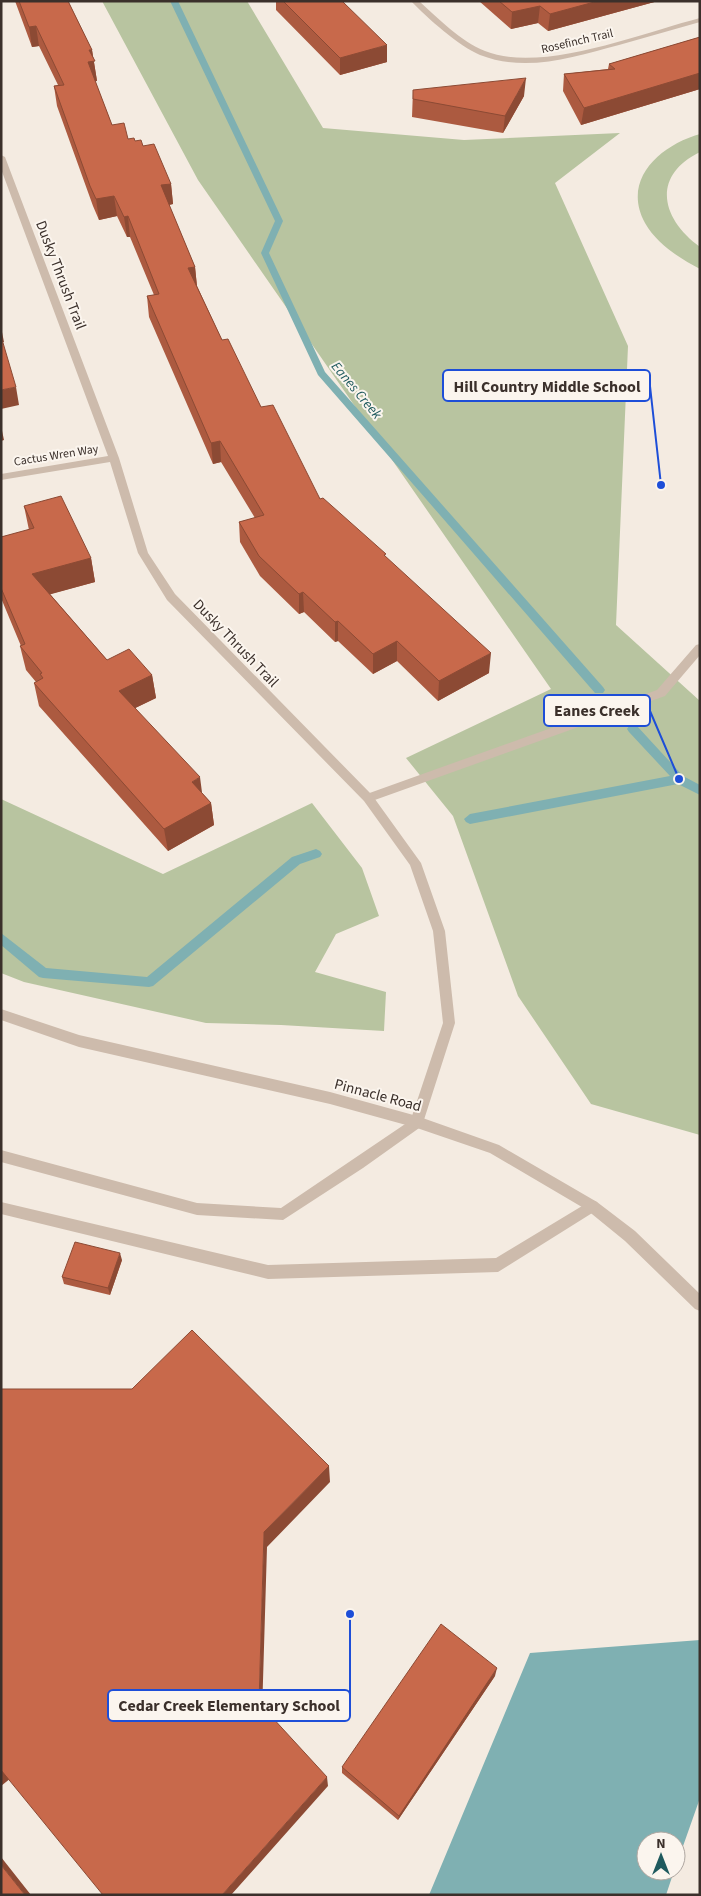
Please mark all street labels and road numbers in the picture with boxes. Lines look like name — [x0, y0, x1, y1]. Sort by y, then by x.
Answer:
street label: Rosefinch Trail — [539, 25, 615, 58]
street label: Dusky Thrush Trail — [30, 218, 91, 333]
street label: Cactus Wren Way — [13, 440, 100, 471]
street label: Dusky Thrush Trail — [188, 595, 283, 692]
street label: Pinnacle Road — [332, 1074, 424, 1117]

